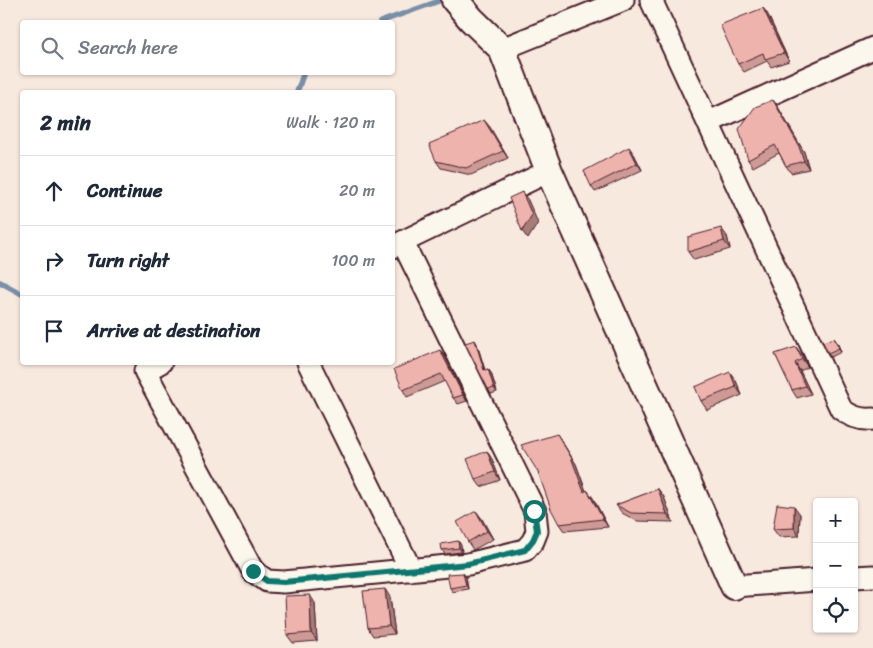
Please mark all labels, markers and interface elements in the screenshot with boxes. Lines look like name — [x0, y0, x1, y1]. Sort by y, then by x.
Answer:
search box — [20, 20, 395, 75]
text: Search here — [78, 31, 178, 64]
icon: search — [38, 34, 66, 62]
text: 2 min — [40, 104, 91, 142]
text: Walk · 120 m — [286, 108, 375, 137]
text: Continue — [87, 174, 163, 207]
text: 20 m — [339, 176, 375, 205]
icon: ahead — [40, 177, 68, 205]
text: Turn right — [87, 244, 169, 277]
text: 100 m — [331, 246, 375, 275]
icon: right — [40, 247, 68, 275]
text: Arrive at destination — [87, 314, 260, 347]
icon: arrive — [40, 317, 68, 345]
map controls — [813, 498, 858, 633]
button: + — [813, 498, 858, 543]
route start — [523, 500, 546, 523]
button: − — [813, 543, 858, 588]
route end — [242, 560, 265, 583]
button: locate — [813, 588, 858, 633]

